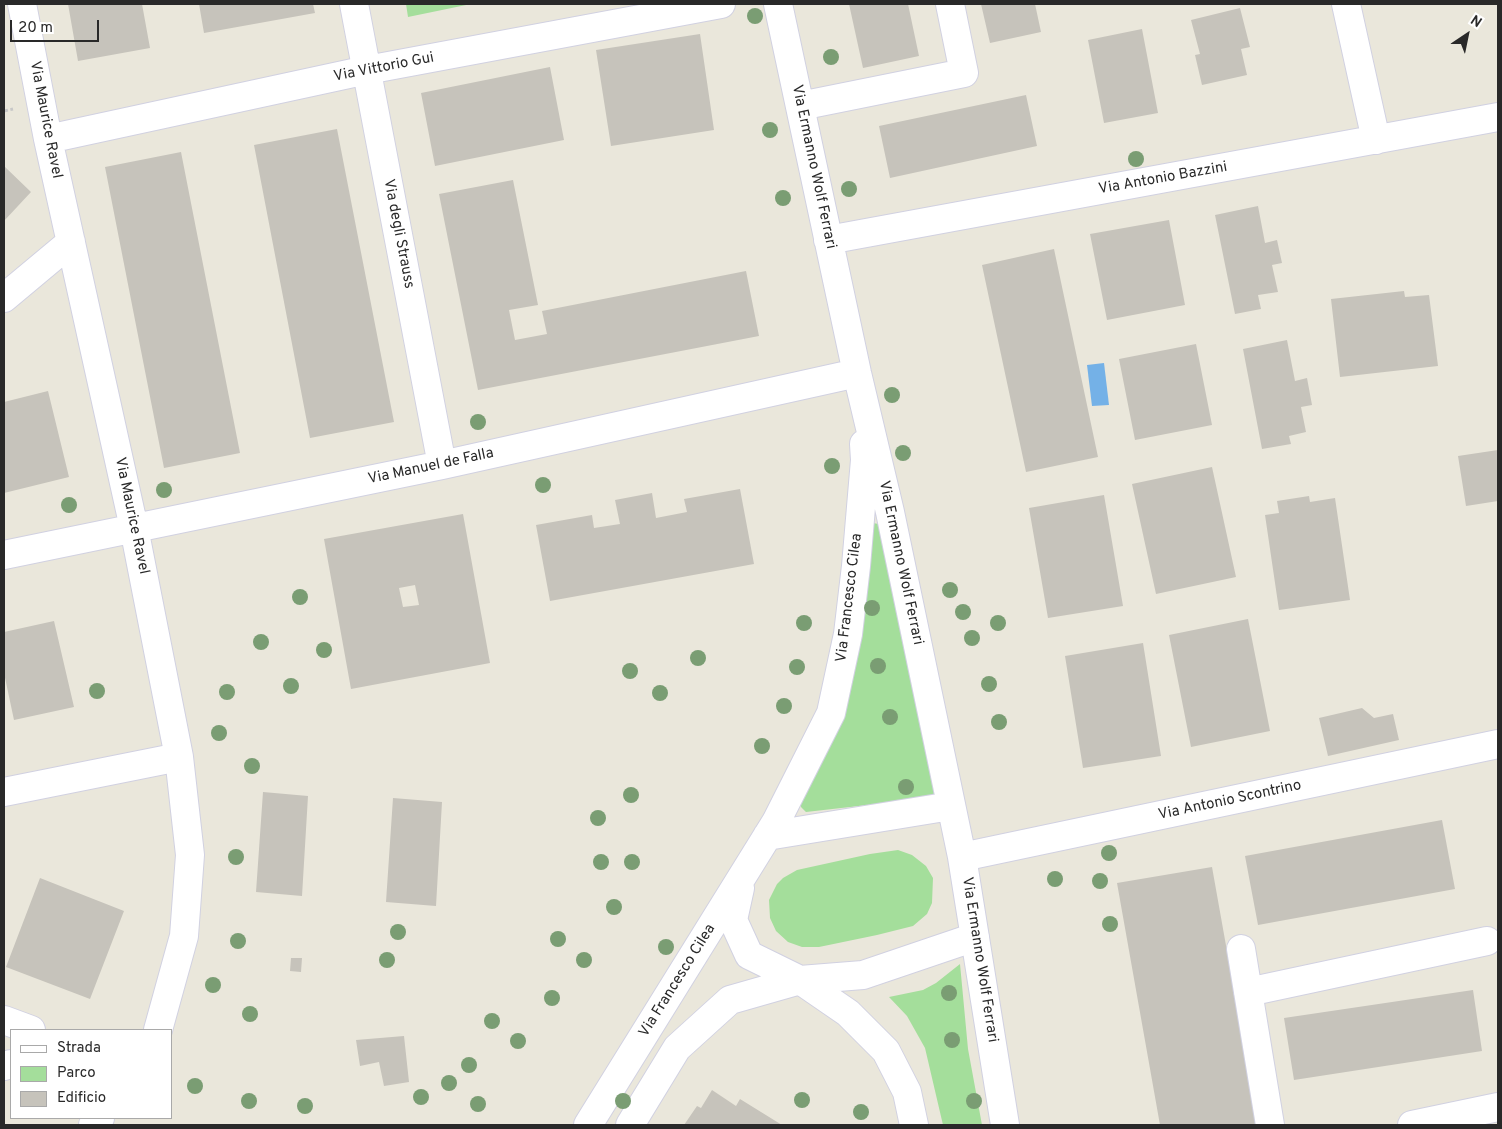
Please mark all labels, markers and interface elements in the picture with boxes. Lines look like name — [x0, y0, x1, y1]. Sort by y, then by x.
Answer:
scale bar — [12, 10, 101, 42]
north arrow — [1442, 10, 1492, 60]
text: N — [1467, 12, 1485, 32]
text: 20 m — [18, 19, 53, 38]
street label: Via Vittorio Gui — [332, 49, 436, 87]
street label: Via Maurice Ravel — [25, 60, 65, 180]
street label: Via Ermanno Wolf Ferrari — [787, 83, 839, 251]
street label: Via Antonio Bazzini — [1097, 159, 1229, 199]
street label: Via degli Strauss — [379, 178, 417, 290]
street label: Via Manuel de Falla — [367, 445, 495, 489]
street label: Via Maurice Ravel — [110, 456, 152, 576]
street label: Via Ermanno Wolf Ferrari — [874, 479, 926, 647]
street label: Via Francesco Cilea — [833, 532, 867, 664]
street label: Via Antonio Scontrino — [1157, 777, 1303, 825]
street label: Via Ermanno Wolf Ferrari — [957, 876, 1001, 1044]
street label: Via Francesco Cilea — [636, 921, 720, 1041]
legend — [10, 1029, 172, 1119]
text: Strada — [57, 1039, 101, 1058]
text: Parco — [57, 1064, 96, 1083]
text: Edificio — [57, 1089, 106, 1108]

